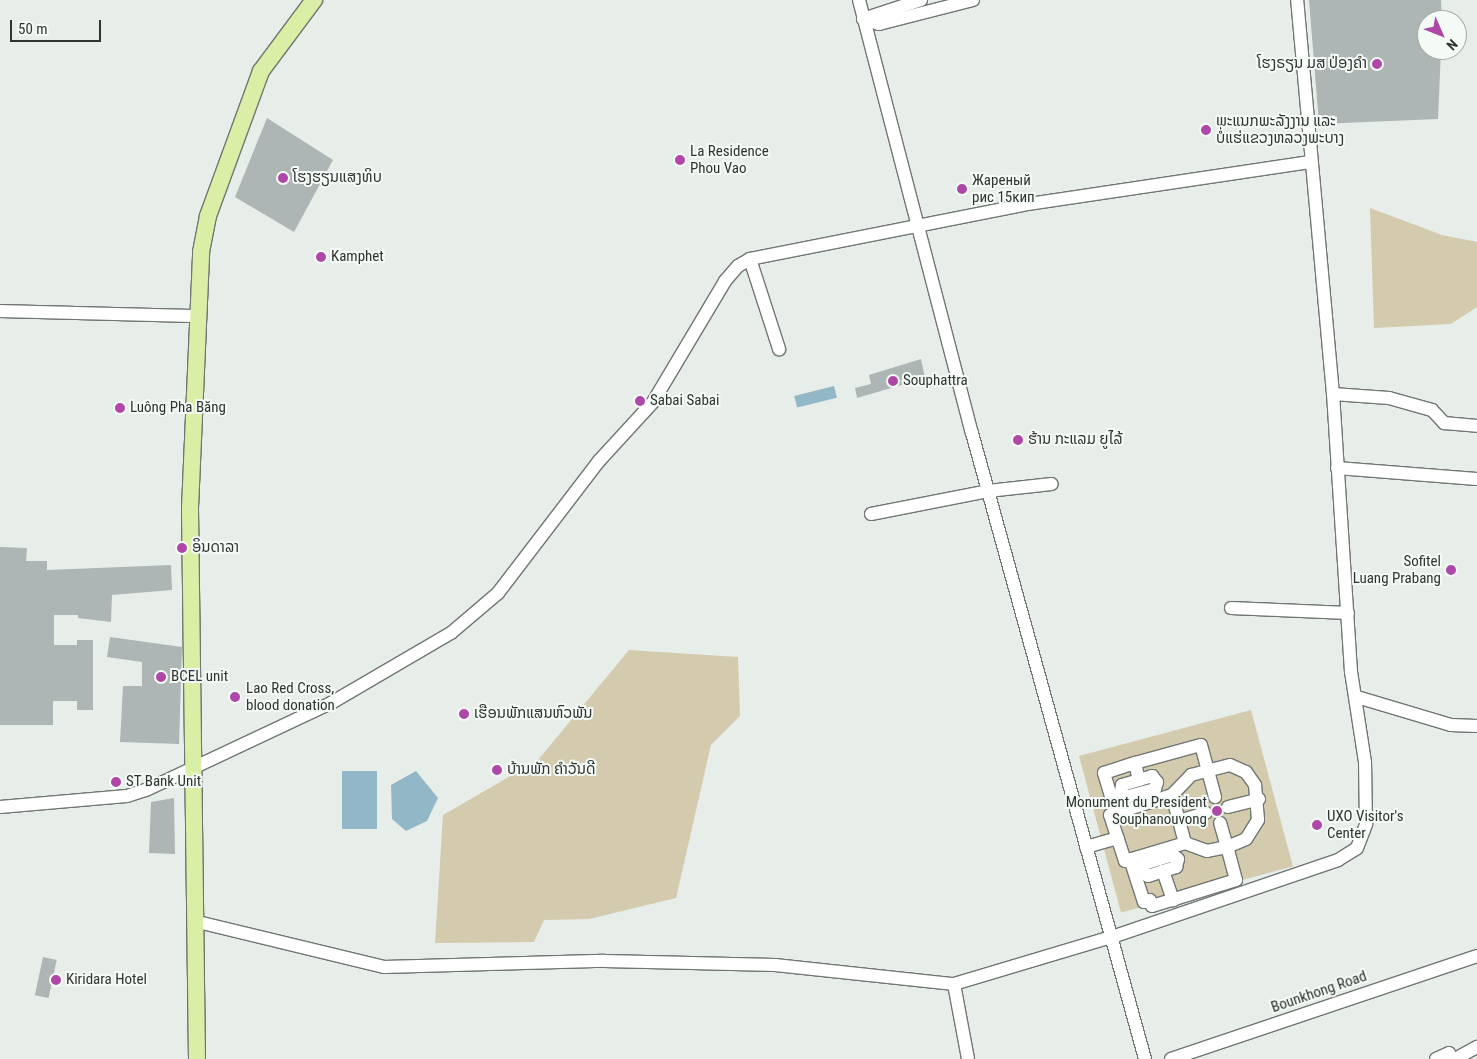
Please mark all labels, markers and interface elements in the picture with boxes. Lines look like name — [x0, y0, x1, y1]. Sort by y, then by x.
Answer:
scale bar — [12, 10, 104, 42]
north arrow — [1417, 10, 1467, 60]
text: 50 m — [18, 20, 48, 38]
text: N — [1443, 36, 1461, 53]
place label: ໂຮງຣຽນ ມສ ປ່ອງຄຳ — [1257, 55, 1367, 73]
marker: ໂຮງຣຽນ ມສ ປ່ອງຄຳ — [1371, 58, 1383, 70]
place label: ພະແນກພະລັງງານ ແລະ ບໍ່ແຮ່ແຂວງຫລວງພະບາງ — [1216, 112, 1344, 147]
marker: ພະແນກພະລັງງານ ແລະ ບໍ່ແຮ່ແຂວງຫລວງພະບາງ — [1200, 124, 1212, 136]
place label: La Residence Phou Vao — [690, 142, 769, 177]
marker: La Residence Phou Vao — [674, 154, 686, 166]
place label: ໂຮງຮຽນແສງທິບ — [293, 169, 382, 187]
place label: Жареный рис 15кип — [972, 171, 1035, 206]
marker: ໂຮງຮຽນແສງທິບ — [277, 172, 289, 184]
marker: Жареный рис 15кип — [956, 183, 968, 195]
place label: Kamphet — [331, 248, 384, 266]
marker: Kamphet — [315, 251, 327, 263]
place label: Souphattra — [903, 372, 968, 390]
marker: Souphattra — [887, 375, 899, 387]
place label: Sabai Sabai — [650, 392, 719, 410]
marker: Sabai Sabai — [634, 395, 646, 407]
place label: Luông Pha Băng — [130, 399, 226, 417]
marker: Luông Pha Băng — [114, 402, 126, 414]
place label: ຮ້ານ ກະແລມ ຍູໄລ້ — [1028, 431, 1123, 449]
marker: ຮ້ານ ກະແລມ ຍູໄລ້ — [1012, 434, 1024, 446]
place label: ອິນດາລາ — [192, 539, 239, 557]
marker: ອິນດາລາ — [176, 542, 188, 554]
place label: Sofitel Luang Prabang — [1353, 552, 1441, 587]
marker: Sofitel Luang Prabang — [1445, 564, 1457, 576]
place label: BCEL unit — [171, 668, 228, 686]
marker: BCEL unit — [155, 671, 167, 683]
place label: Lao Red Cross, blood donation — [246, 679, 335, 714]
marker: Lao Red Cross, blood donation — [228, 690, 242, 704]
place label: ເຮືອນພັກແສນຫົວພັນ — [474, 705, 592, 723]
marker: ເຮືອນພັກແສນຫົວພັນ — [458, 708, 470, 720]
place label: ບ້ານພັກ ຄໍາວັນດີ — [507, 761, 596, 779]
marker: ບ້ານພັກ ຄໍາວັນດີ — [491, 764, 503, 776]
place label: ST Bank Unit — [126, 773, 201, 791]
marker: ST Bank Unit — [110, 776, 122, 788]
place label: Monument du President Souphanouvong — [1066, 793, 1207, 828]
marker: Monument du President Souphanouvong — [1211, 805, 1223, 817]
place label: UXO Visitor's Center — [1327, 807, 1403, 842]
marker: UXO Visitor's Center — [1311, 819, 1323, 831]
street label: Bounkhong Road — [1269, 967, 1369, 1017]
place label: Kiridara Hotel — [66, 971, 147, 989]
marker: Kiridara Hotel — [50, 974, 62, 986]

